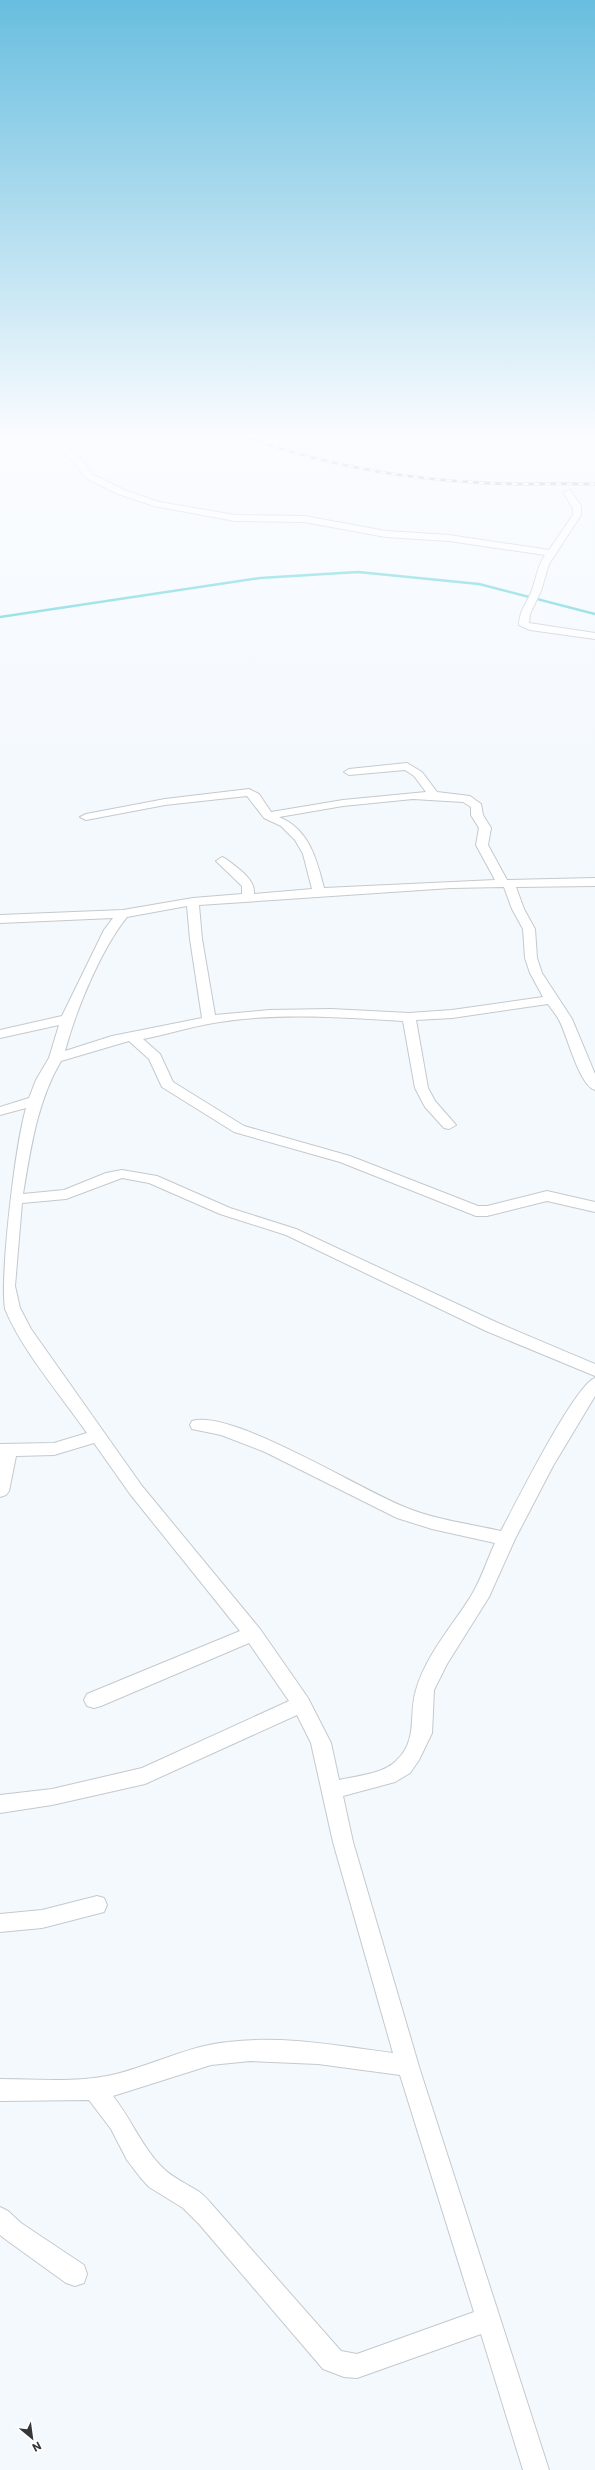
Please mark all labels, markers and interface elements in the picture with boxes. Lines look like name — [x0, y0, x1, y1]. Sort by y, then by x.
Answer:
north arrow — [12, 2418, 52, 2458]
text: N — [30, 2439, 44, 2455]

